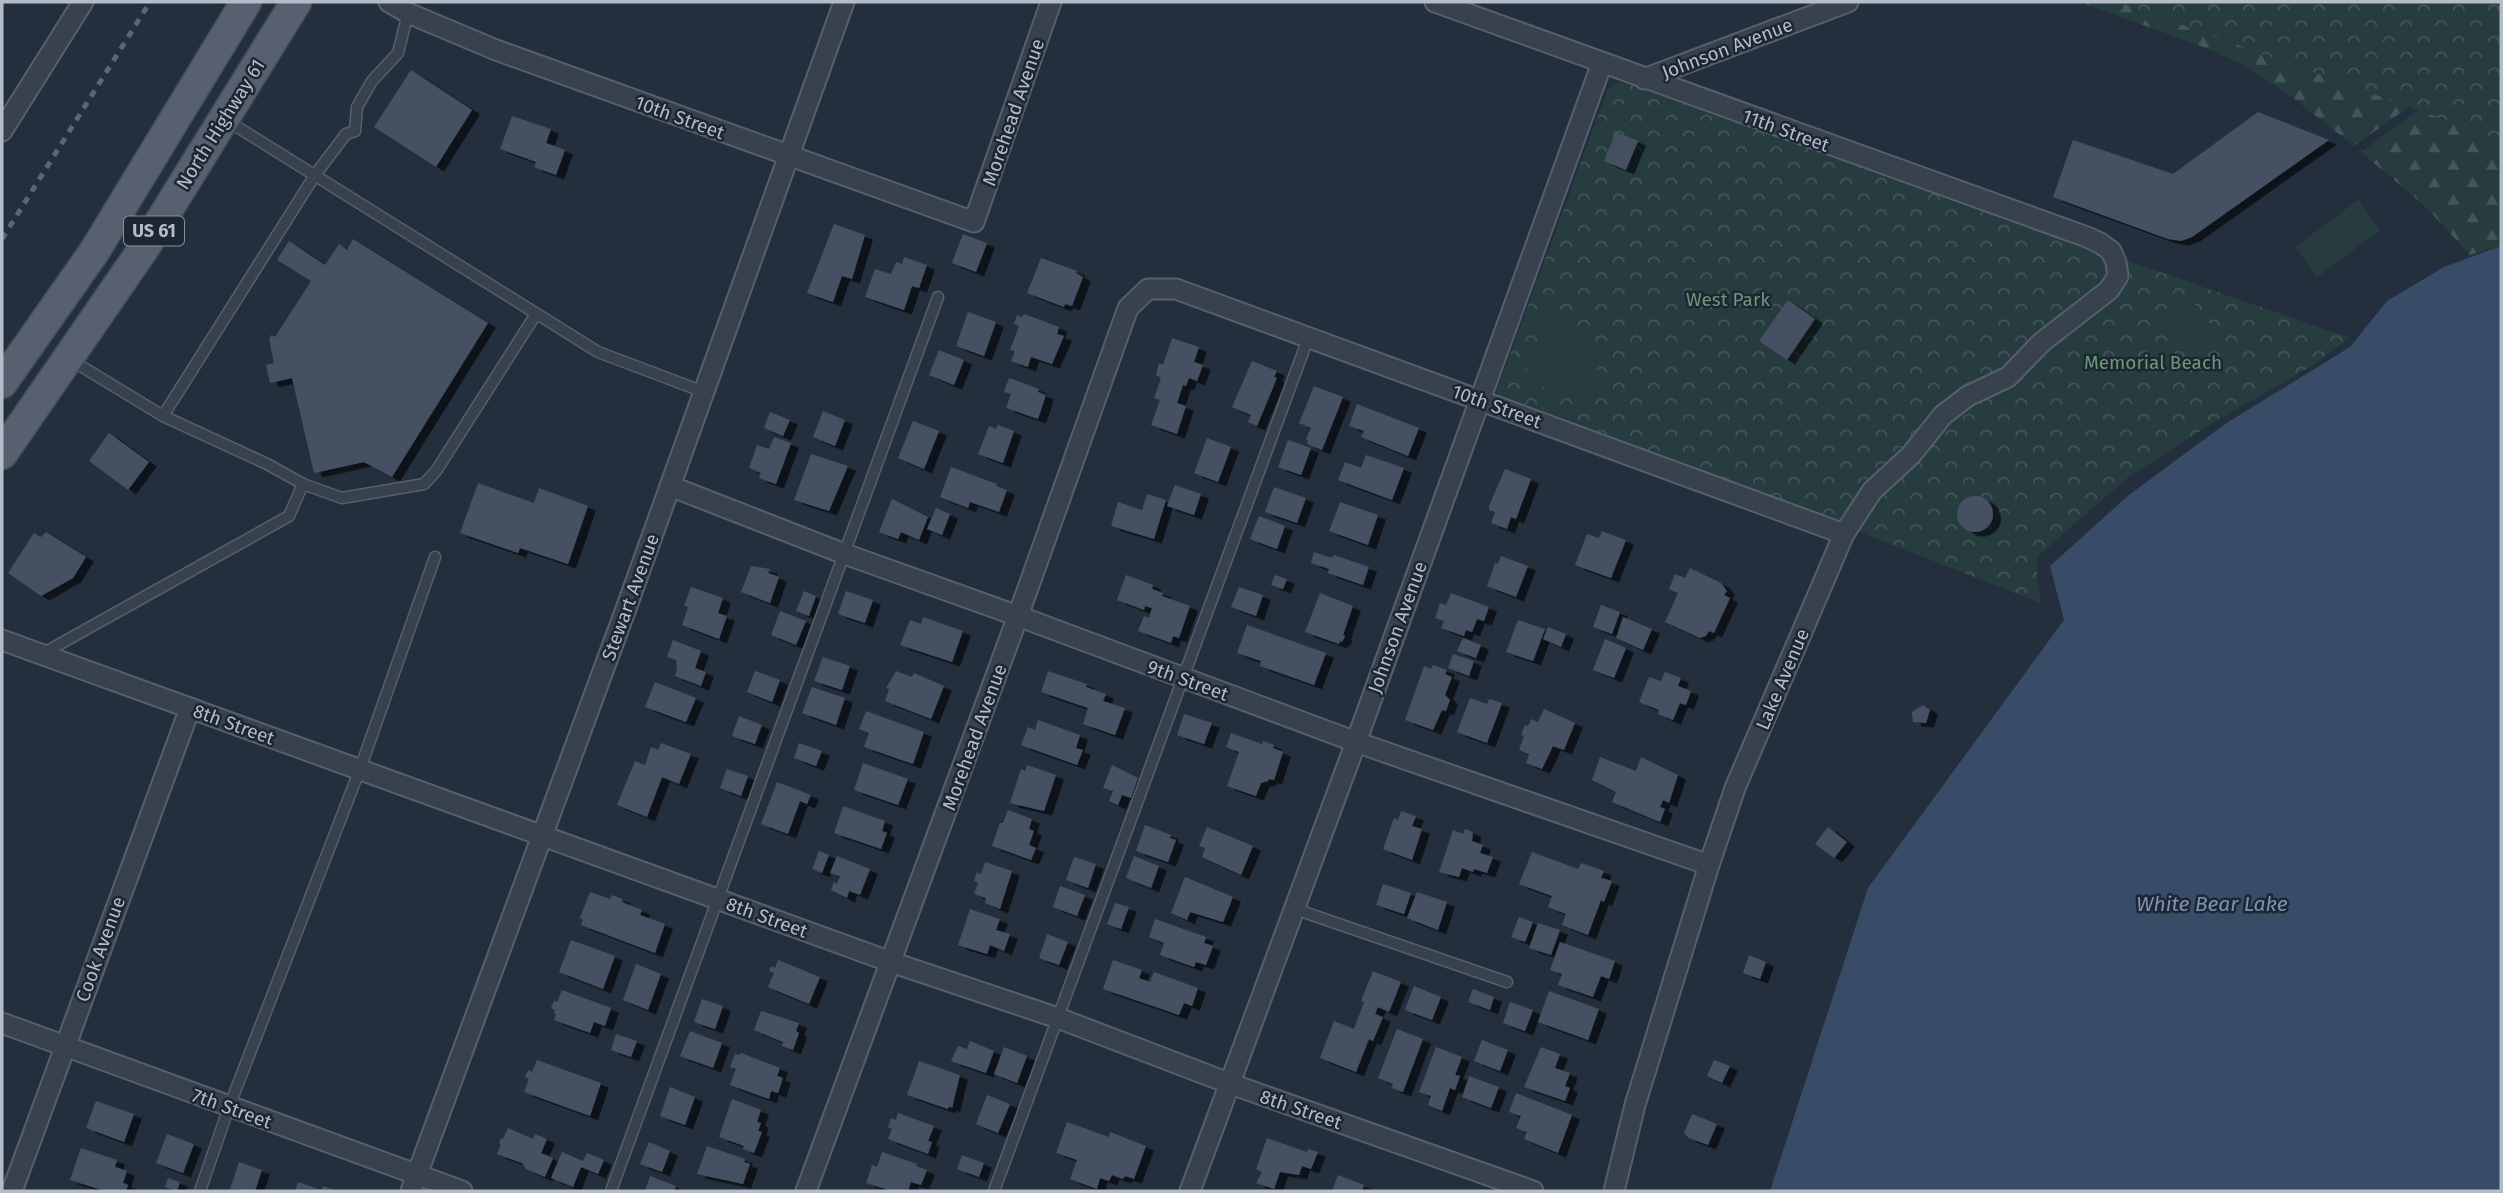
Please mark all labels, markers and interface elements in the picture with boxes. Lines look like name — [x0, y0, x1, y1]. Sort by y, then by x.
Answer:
street label: Johnson Avenue — [1658, 13, 1796, 84]
street label: Morehead Avenue — [978, 36, 1049, 189]
street label: North Highway 61 — [171, 55, 270, 194]
street label: 10th Street — [632, 91, 728, 144]
street label: 11th Street — [1739, 104, 1833, 157]
road number: US 61 — [124, 216, 184, 246]
park label: West Park — [1686, 288, 1770, 311]
park label: Memorial Beach — [2084, 351, 2222, 374]
street label: 10th Street — [1449, 380, 1545, 433]
street label: Stewart Avenue — [597, 531, 664, 664]
street label: Johnson Avenue — [1363, 558, 1432, 696]
street label: Lake Avenue — [1751, 625, 1814, 733]
street label: 9th Street — [1144, 655, 1232, 706]
street label: Morehead Avenue — [937, 661, 1012, 814]
street label: 8th Street — [190, 699, 278, 750]
water label: White Bear Lake — [2136, 891, 2288, 917]
street label: 8th Street — [723, 892, 811, 943]
street label: Cook Avenue — [71, 893, 130, 1005]
street label: 7th Street — [189, 1083, 275, 1134]
street label: 8th Street — [1257, 1085, 1345, 1134]

